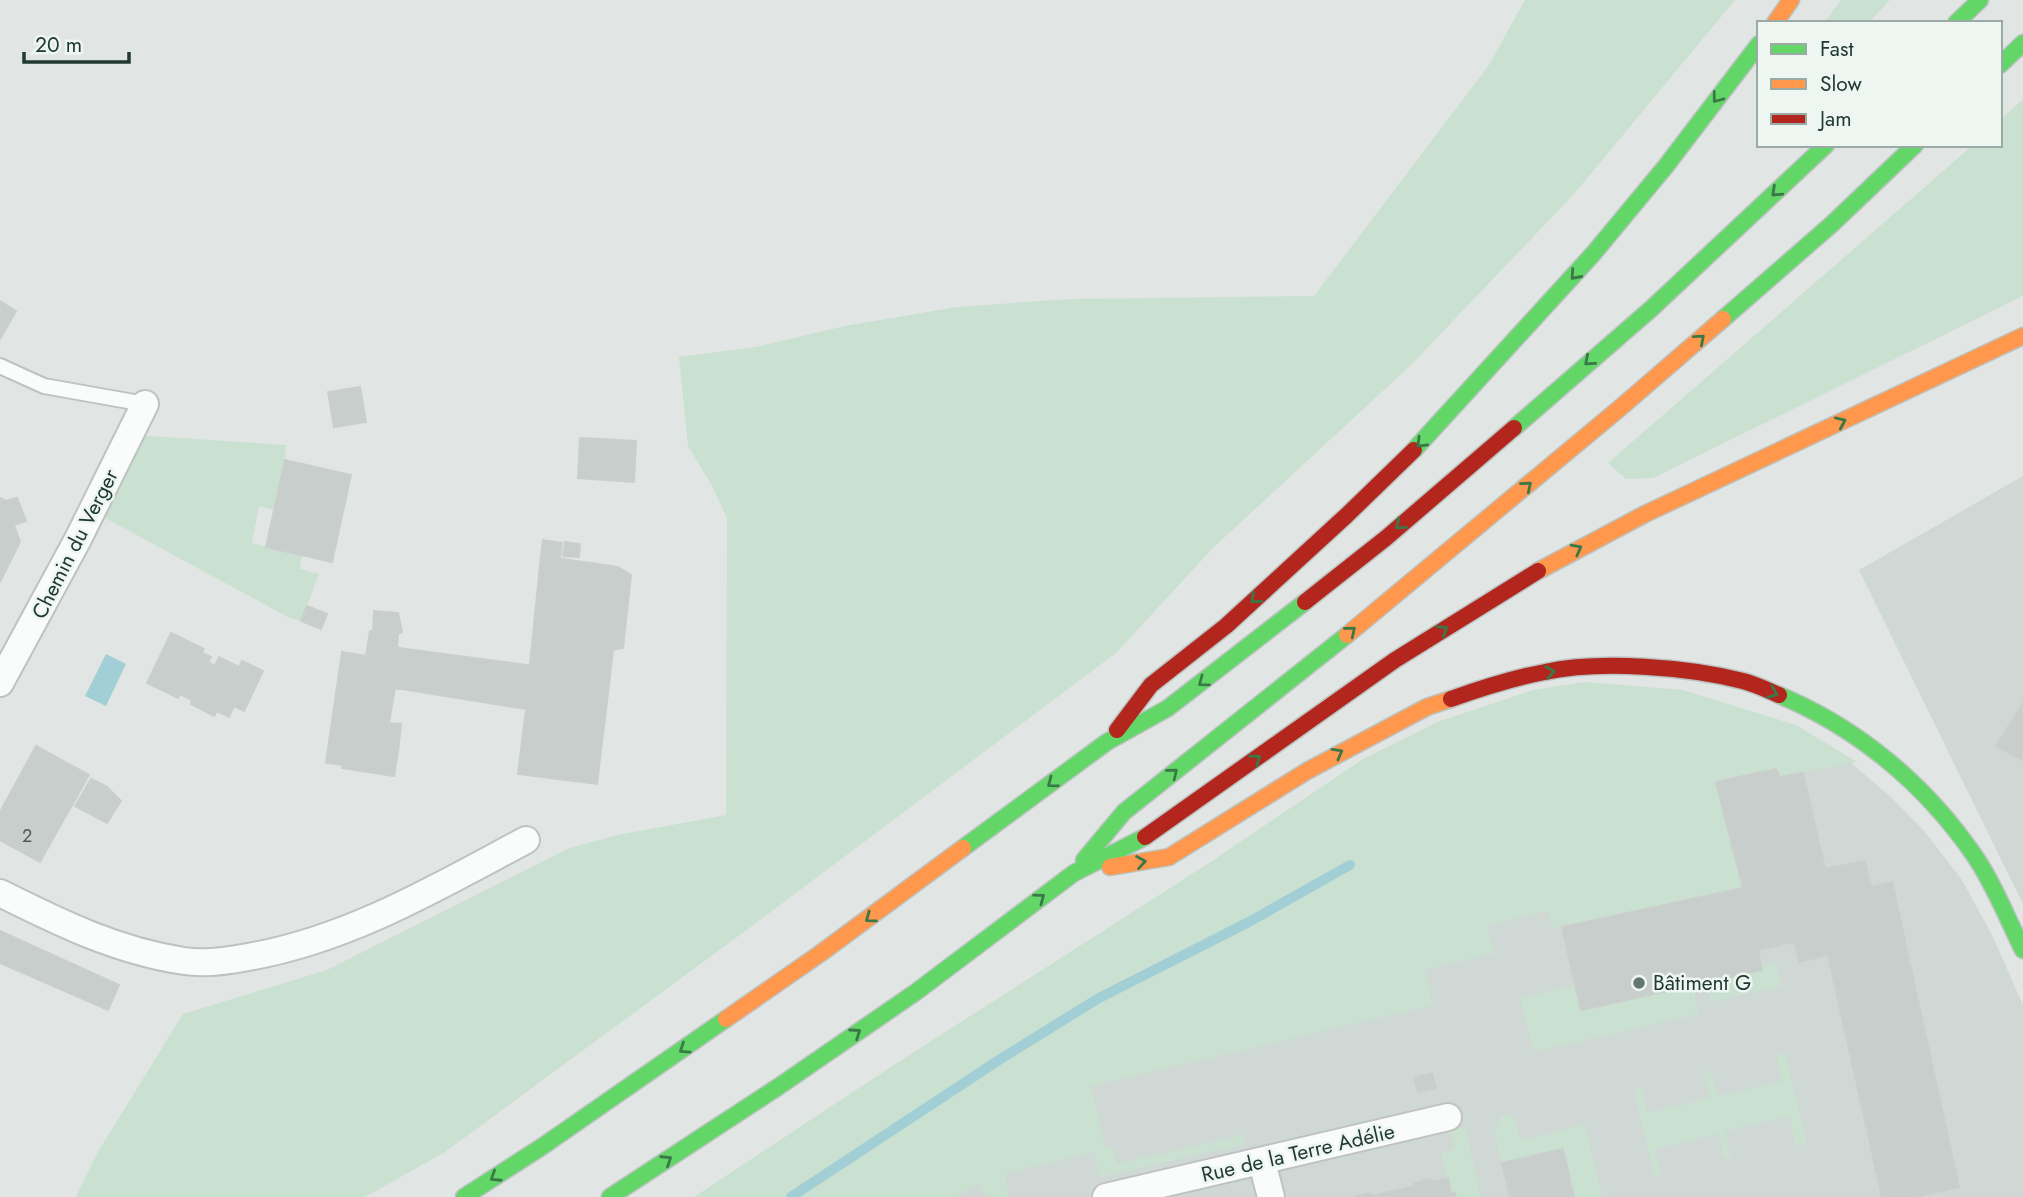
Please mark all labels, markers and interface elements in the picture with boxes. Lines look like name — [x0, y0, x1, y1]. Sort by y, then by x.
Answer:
scale bar — [24, 21, 130, 65]
legend — [1757, 21, 2002, 147]
text: 20 m — [35, 30, 82, 60]
text: Fast — [1820, 34, 1853, 64]
text: Slow — [1820, 69, 1862, 99]
one-way arrow — [1713, 90, 1726, 103]
text: Jam — [1817, 104, 1852, 134]
one-way arrow — [1771, 183, 1784, 196]
one-way arrow — [1571, 267, 1583, 280]
one-way arrow — [1692, 335, 1705, 347]
one-way arrow — [1585, 353, 1598, 365]
one-way arrow — [1834, 416, 1847, 430]
one-way arrow — [1417, 435, 1430, 448]
street label: Chemin du Verger — [24, 463, 126, 624]
one-way arrow — [1518, 482, 1531, 494]
one-way arrow — [1395, 517, 1408, 529]
one-way arrow — [1570, 544, 1582, 558]
one-way arrow — [1250, 591, 1263, 603]
one-way arrow — [1435, 625, 1448, 638]
one-way arrow — [1343, 627, 1356, 639]
one-way arrow — [1544, 665, 1556, 680]
one-way arrow — [1198, 673, 1210, 686]
one-way arrow — [1767, 685, 1779, 699]
one-way arrow — [1331, 748, 1344, 761]
one-way arrow — [1248, 755, 1261, 767]
one-way arrow — [1165, 769, 1178, 781]
one-way arrow — [1048, 775, 1060, 787]
house number: 2 — [22, 823, 32, 849]
one-way arrow — [1135, 855, 1147, 870]
one-way arrow — [1032, 894, 1044, 907]
one-way arrow — [865, 910, 877, 922]
place label: Bâtiment G — [1653, 968, 1751, 998]
marker: Bâtiment G — [1631, 975, 1647, 991]
one-way arrow — [848, 1029, 861, 1041]
one-way arrow — [679, 1041, 692, 1053]
street label: Rue de la Terre Adélie — [1198, 1116, 1398, 1190]
one-way arrow — [660, 1155, 673, 1168]
one-way arrow — [490, 1168, 503, 1181]

